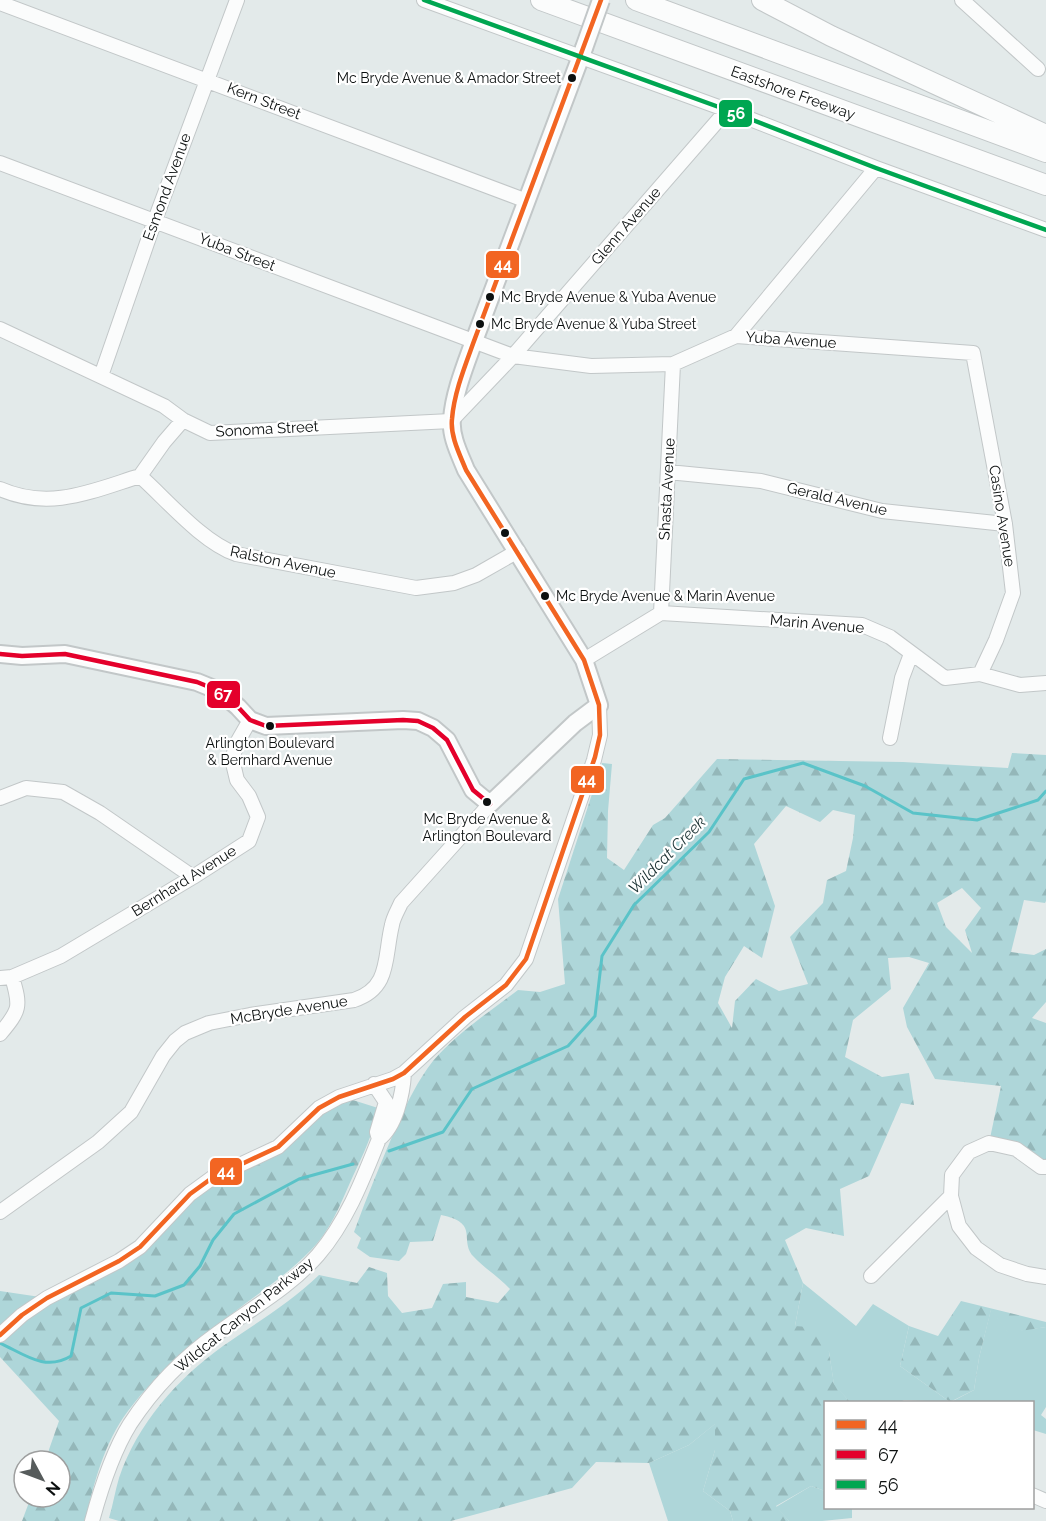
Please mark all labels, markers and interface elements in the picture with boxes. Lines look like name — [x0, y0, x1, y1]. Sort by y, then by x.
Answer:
street label: Eastshore Freeway — [728, 62, 858, 124]
place label: Mc Bryde Avenue & Amador Street — [337, 70, 561, 86]
marker: Mc Bryde Avenue & Amador Street — [566, 72, 578, 84]
street label: Kern Street — [225, 79, 303, 123]
line badge: 56 — [718, 99, 753, 128]
text: 56 — [727, 104, 746, 123]
street label: Esmond Avenue — [139, 131, 195, 243]
street label: Glenn Avenue — [587, 183, 665, 269]
street label: Yuba Street — [196, 229, 278, 275]
line badge: 44 — [485, 250, 520, 279]
text: 44 — [494, 255, 512, 274]
place label: Mc Bryde Avenue & Yuba Avenue — [501, 289, 716, 305]
marker: Mc Bryde Avenue & Yuba Avenue — [484, 291, 496, 303]
place label: Mc Bryde Avenue & Yuba Street — [491, 316, 697, 332]
marker: Mc Bryde Avenue & Yuba Street — [474, 318, 486, 330]
street label: Yuba Avenue — [745, 328, 837, 352]
street label: Sonoma Street — [215, 417, 319, 441]
street label: Shasta Avenue — [655, 437, 679, 541]
street label: Casino Avenue — [985, 464, 1019, 568]
street label: Gerald Avenue — [785, 479, 889, 519]
unlabelled marker — [499, 527, 511, 539]
street label: Ralston Avenue — [228, 542, 338, 582]
place label: Mc Bryde Avenue & Marin Avenue — [556, 588, 775, 604]
marker: Mc Bryde Avenue & Marin Avenue — [539, 590, 551, 602]
street label: Marin Avenue — [769, 611, 865, 637]
line badge: 67 — [206, 680, 241, 709]
text: 67 — [214, 685, 232, 704]
marker: Arlington Boulevard & Bernhard Avenue — [264, 720, 276, 732]
place label: Arlington Boulevard & Bernhard Avenue — [206, 735, 334, 768]
line badge: 44 — [570, 765, 605, 794]
text: 44 — [578, 770, 596, 789]
marker: Mc Bryde Avenue & Arlington Boulevard — [481, 796, 493, 808]
place label: Mc Bryde Avenue & Arlington Boulevard — [423, 811, 551, 844]
water label: Wildcat Creek — [624, 812, 710, 898]
street label: Bernhard Avenue — [128, 841, 240, 920]
street label: McBryde Avenue — [229, 992, 349, 1028]
line badge: 44 — [209, 1157, 243, 1186]
text: 44 — [217, 1162, 235, 1181]
street label: Wildcat Canyon Parkway — [171, 1254, 317, 1376]
legend — [824, 1401, 1034, 1509]
text: 44 — [878, 1414, 898, 1435]
text: 67 — [878, 1444, 899, 1465]
north arrow — [12, 1449, 72, 1509]
text: 56 — [878, 1474, 899, 1495]
text: N — [42, 1478, 64, 1499]

